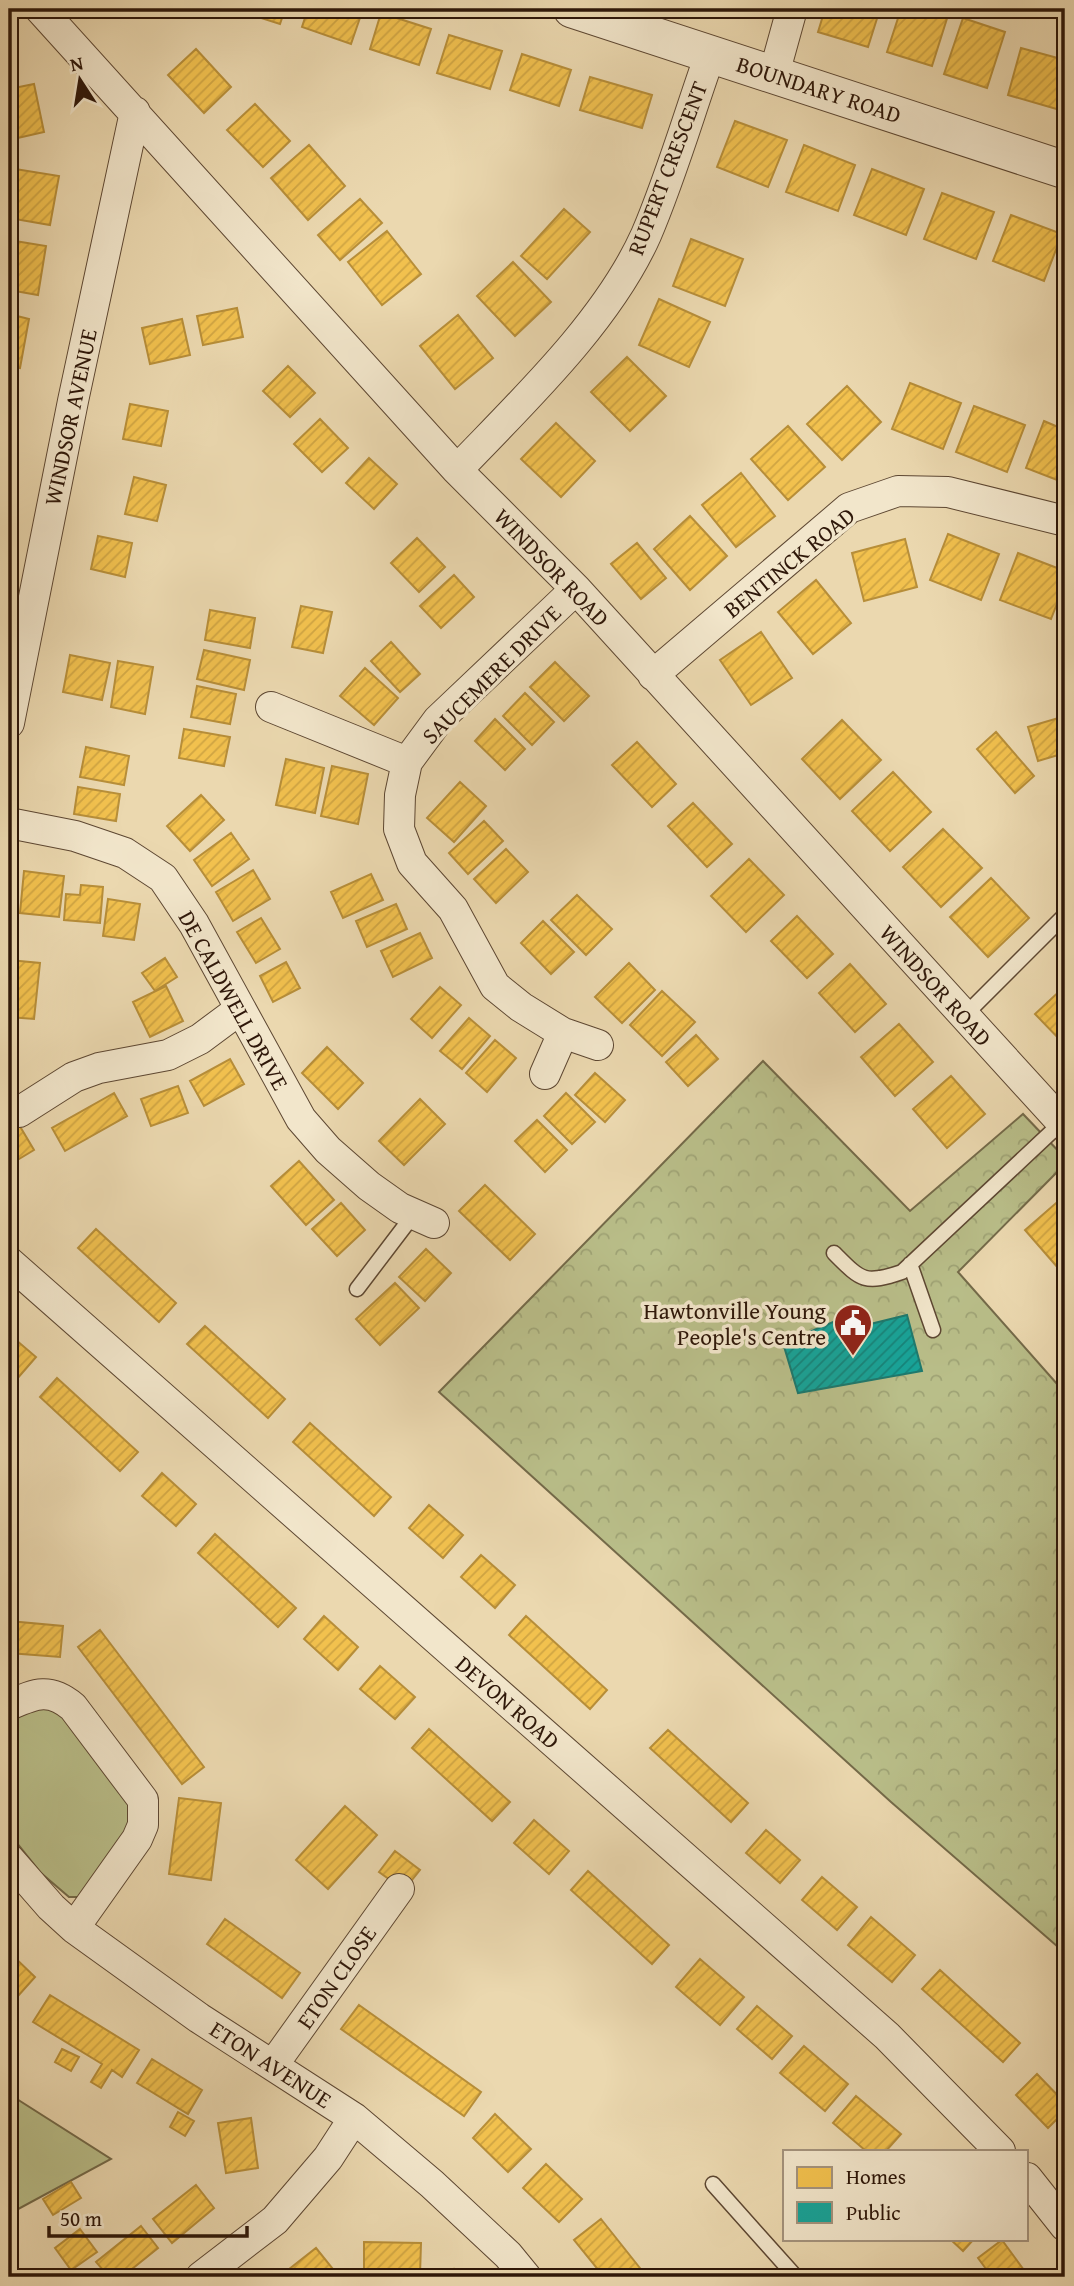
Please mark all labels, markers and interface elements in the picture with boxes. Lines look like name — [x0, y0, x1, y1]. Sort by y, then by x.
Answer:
north arrow — [46, 46, 116, 116]
street label: BOUNDARY ROAD — [733, 47, 905, 131]
text: N — [67, 48, 86, 78]
street label: RUPERT CRESCENT — [619, 76, 715, 260]
street label: WINDSOR AVENUE — [35, 326, 105, 508]
street label: BENTINCK ROAD — [716, 499, 862, 625]
street label: WINDSOR ROAD — [487, 500, 617, 634]
street label: SAUCEMERE DRIVE — [414, 597, 568, 751]
street label: DE CALDWELL DRIVE — [171, 904, 297, 1096]
street label: WINDSOR ROAD — [872, 917, 1000, 1053]
place label: Hawtonville Young People's Centre — [643, 1294, 827, 1353]
public building icon: Hawtonville Young People's Centre — [832, 1302, 874, 1357]
street label: DEVON ROAD — [449, 1647, 567, 1757]
street label: ETON CLOSE — [288, 1919, 384, 2035]
street label: ETON AVENUE — [204, 2012, 338, 2116]
legend — [783, 2150, 1028, 2240]
text: Homes — [846, 2161, 906, 2192]
scale bar — [49, 2195, 247, 2239]
text: Public — [846, 2197, 901, 2228]
text: 50 m — [60, 2203, 102, 2234]

